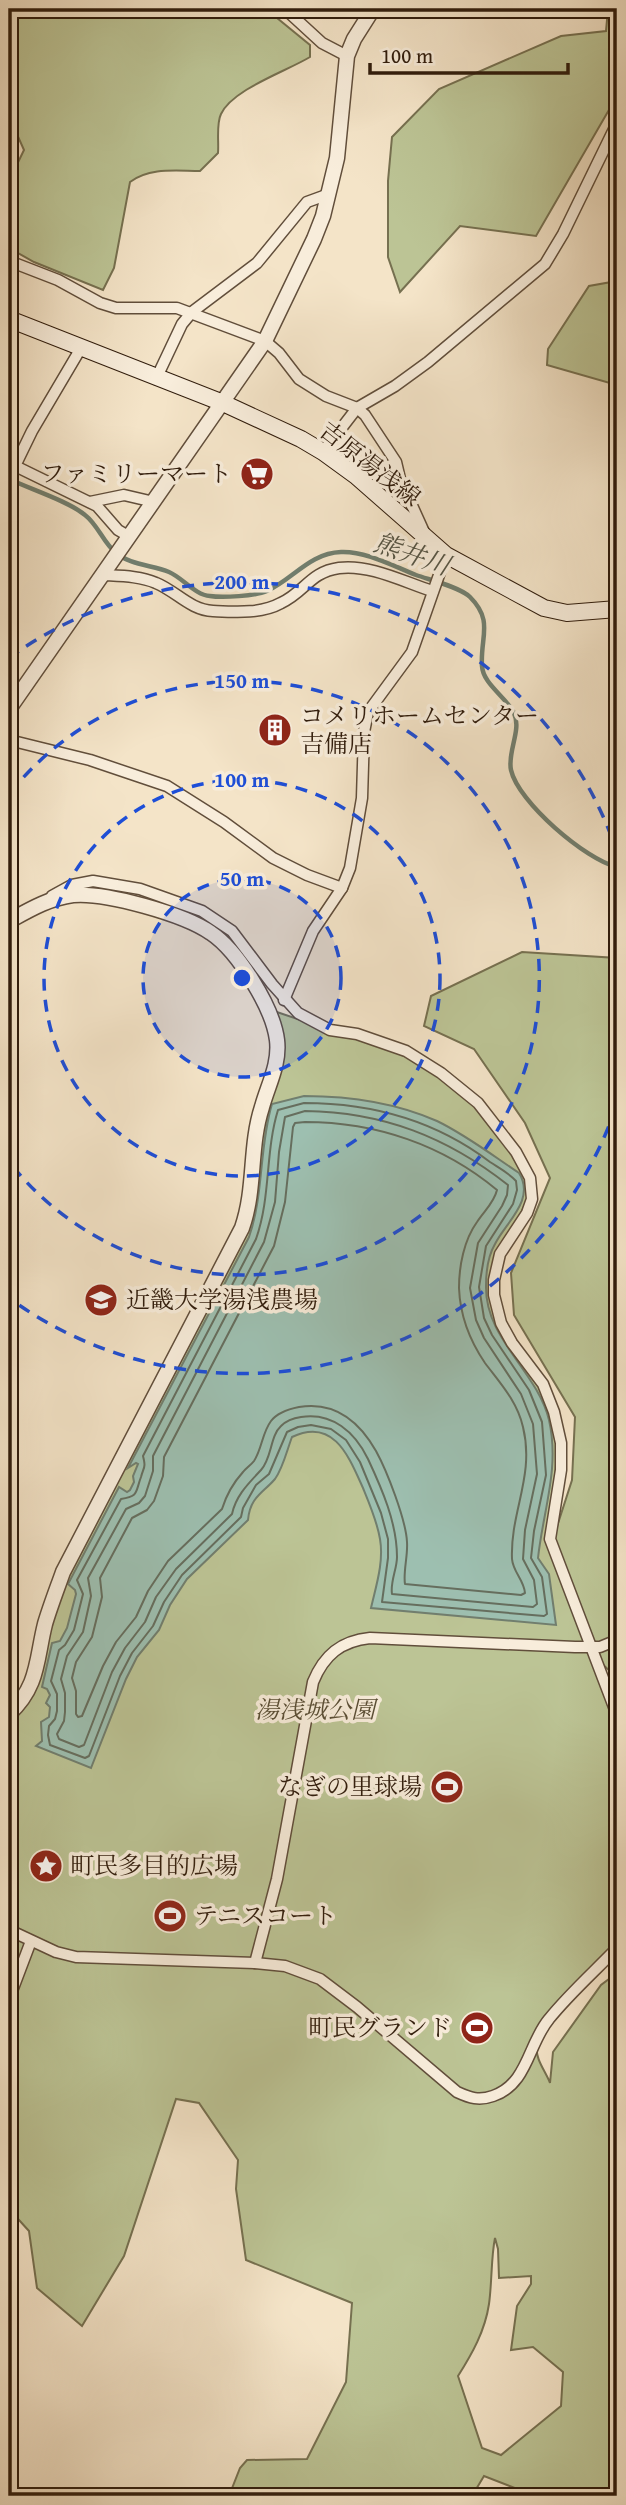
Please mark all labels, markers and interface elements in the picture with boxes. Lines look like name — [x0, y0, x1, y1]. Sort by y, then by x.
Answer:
scale bar — [370, 32, 568, 76]
text: 100 m — [381, 40, 433, 71]
street label: 吉原湯浅線 — [312, 413, 428, 514]
supermarket icon: ファミリーマート — [238, 455, 276, 493]
place label: ファミリーマート — [40, 456, 232, 491]
water label: 熊井川 — [369, 522, 458, 586]
text: 200 m — [214, 566, 270, 597]
text: 150 m — [214, 665, 270, 696]
place label: コメリホームセンター 吉備店 — [300, 698, 539, 761]
building icon: コメリホームセンター 吉備店 — [256, 711, 294, 749]
text: 100 m — [214, 764, 270, 795]
text: 50 m — [220, 863, 264, 894]
centre of rings — [230, 966, 254, 990]
school or university icon: 近畿大学湯浅農場 — [82, 1281, 120, 1319]
place label: 近畿大学湯浅農場 — [126, 1282, 318, 1317]
park label: 湯浅城公園 — [255, 1692, 379, 1727]
sports icon: なぎの里球場 — [428, 1768, 466, 1806]
place label: なぎの里球場 — [278, 1769, 422, 1804]
place icon: 町民多目的広場 — [27, 1847, 65, 1885]
place label: 町民多目的広場 — [70, 1848, 238, 1883]
sports icon: テニスコート — [151, 1897, 189, 1935]
place label: テニスコート — [194, 1898, 337, 1933]
sports icon: 町民グランド — [458, 2009, 496, 2047]
place label: 町民グランド — [308, 2010, 452, 2045]

